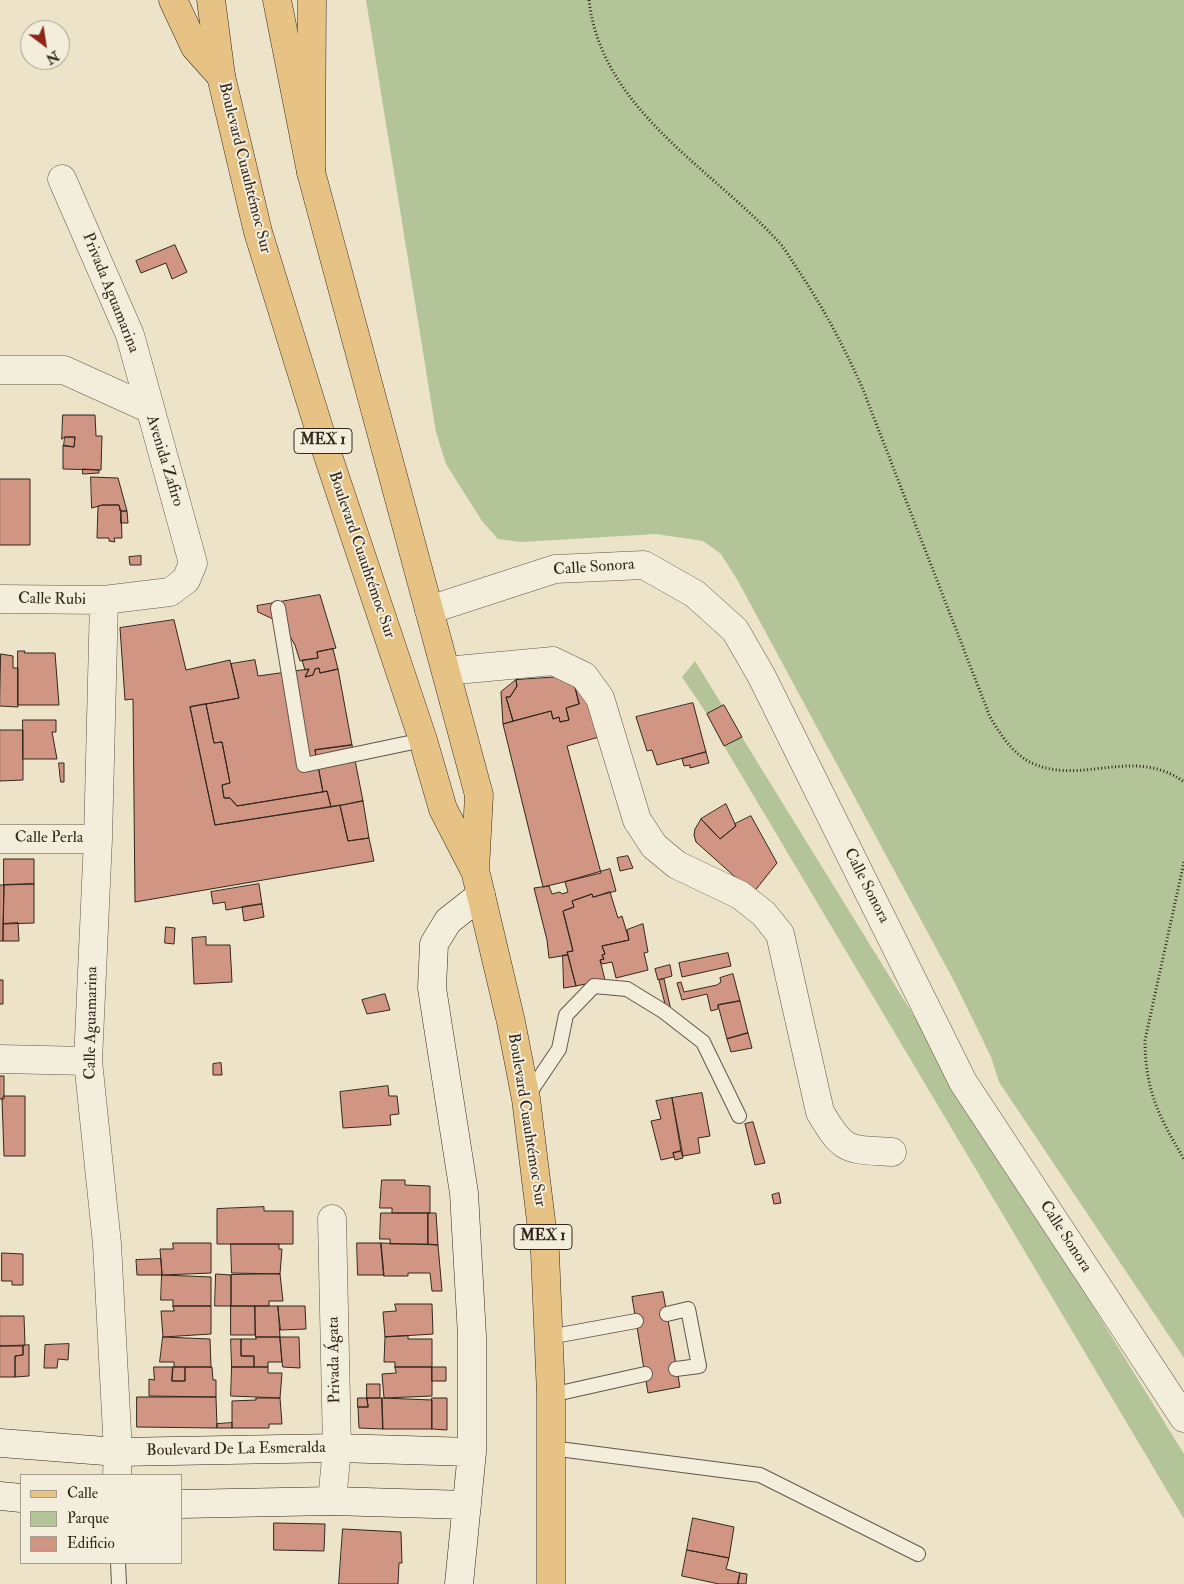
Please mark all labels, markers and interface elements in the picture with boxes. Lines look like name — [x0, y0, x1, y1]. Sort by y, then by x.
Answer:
north arrow — [20, 20, 70, 70]
text: N — [43, 47, 62, 68]
street label: Boulevard Cuauhtémoc Sur — [213, 81, 275, 255]
street label: Privada Aguamarina — [77, 230, 143, 356]
street label: Avenida Zafiro — [141, 413, 187, 509]
road number: MEX 1 — [294, 428, 352, 454]
street label: Boulevard Cuauhtémoc Sur — [323, 469, 399, 641]
street label: Calle Sonora — [553, 556, 635, 580]
street label: Calle Rubi — [18, 590, 86, 610]
street label: Calle Perla — [15, 829, 83, 849]
street label: Calle Sonora — [839, 845, 893, 927]
street label: Calle Aguamarina — [81, 966, 103, 1080]
street label: Boulevard Cuauhtémoc Sur — [503, 1032, 549, 1208]
street label: Calle Sonora — [1035, 1198, 1095, 1276]
road number: MEX 1 — [514, 1224, 572, 1250]
street label: Privada Ágata — [325, 1316, 345, 1404]
street label: Boulevard De La Esmeralda — [146, 1439, 326, 1461]
legend — [20, 1474, 182, 1564]
text: Calle — [67, 1484, 98, 1503]
text: Parque — [67, 1509, 109, 1528]
text: Edificio — [67, 1534, 115, 1553]

